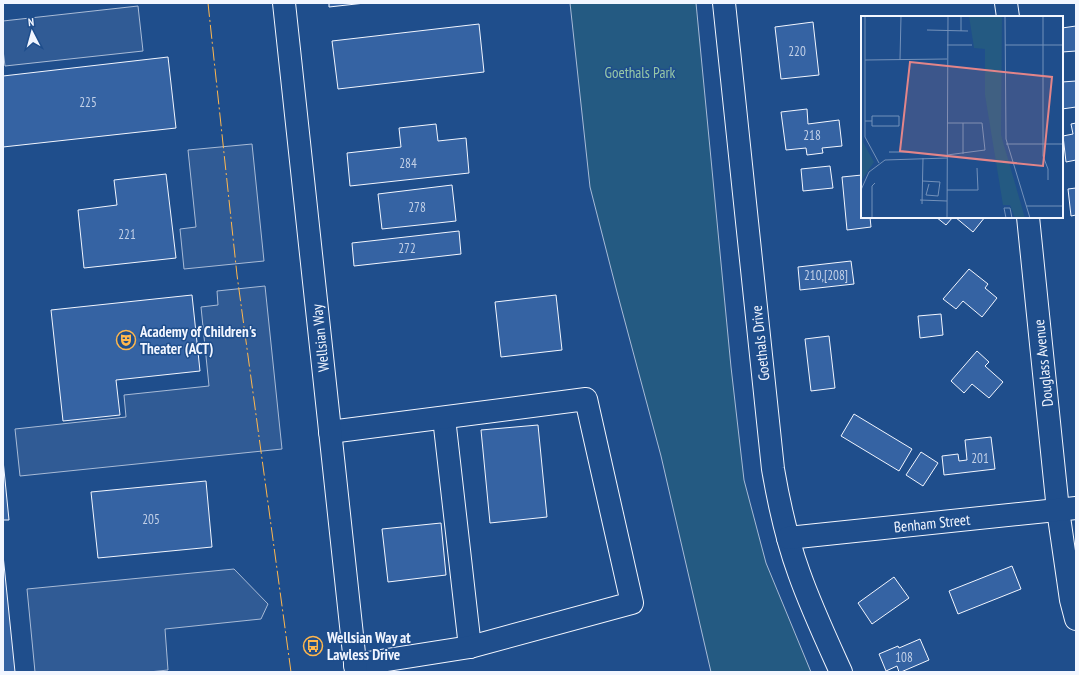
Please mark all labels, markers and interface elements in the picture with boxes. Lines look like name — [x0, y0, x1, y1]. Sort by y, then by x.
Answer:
north arrow — [12, 12, 52, 52]
text: N — [27, 15, 35, 29]
inset map — [861, 16, 1063, 218]
house number: 220 — [788, 43, 806, 60]
park label: Goethals Park — [605, 63, 676, 82]
house number: 225 — [79, 94, 97, 111]
house number: 218 — [803, 127, 821, 144]
house number: 284 — [399, 155, 417, 172]
house number: 278 — [408, 199, 426, 216]
house number: 221 — [118, 226, 136, 243]
house number: 272 — [398, 240, 416, 257]
house number: 210,[208] — [804, 267, 848, 284]
street label: Wellsian Way — [307, 303, 333, 373]
street label: Goethals Drive — [747, 304, 773, 382]
street label: Douglass Avenue — [1029, 318, 1057, 408]
place label: Academy of Children's Theater (ACT) — [139, 322, 256, 358]
theatre icon: Academy of Children's Theater (ACT) — [115, 329, 137, 351]
house number: 201 — [971, 450, 989, 467]
street label: Benham Street — [893, 510, 971, 536]
house number: 205 — [142, 511, 160, 528]
place label: Wellsian Way at Lawless Drive — [326, 628, 411, 664]
bus stop icon: Wellsian Way at Lawless Drive — [302, 635, 324, 657]
house number: 108 — [895, 649, 913, 666]

